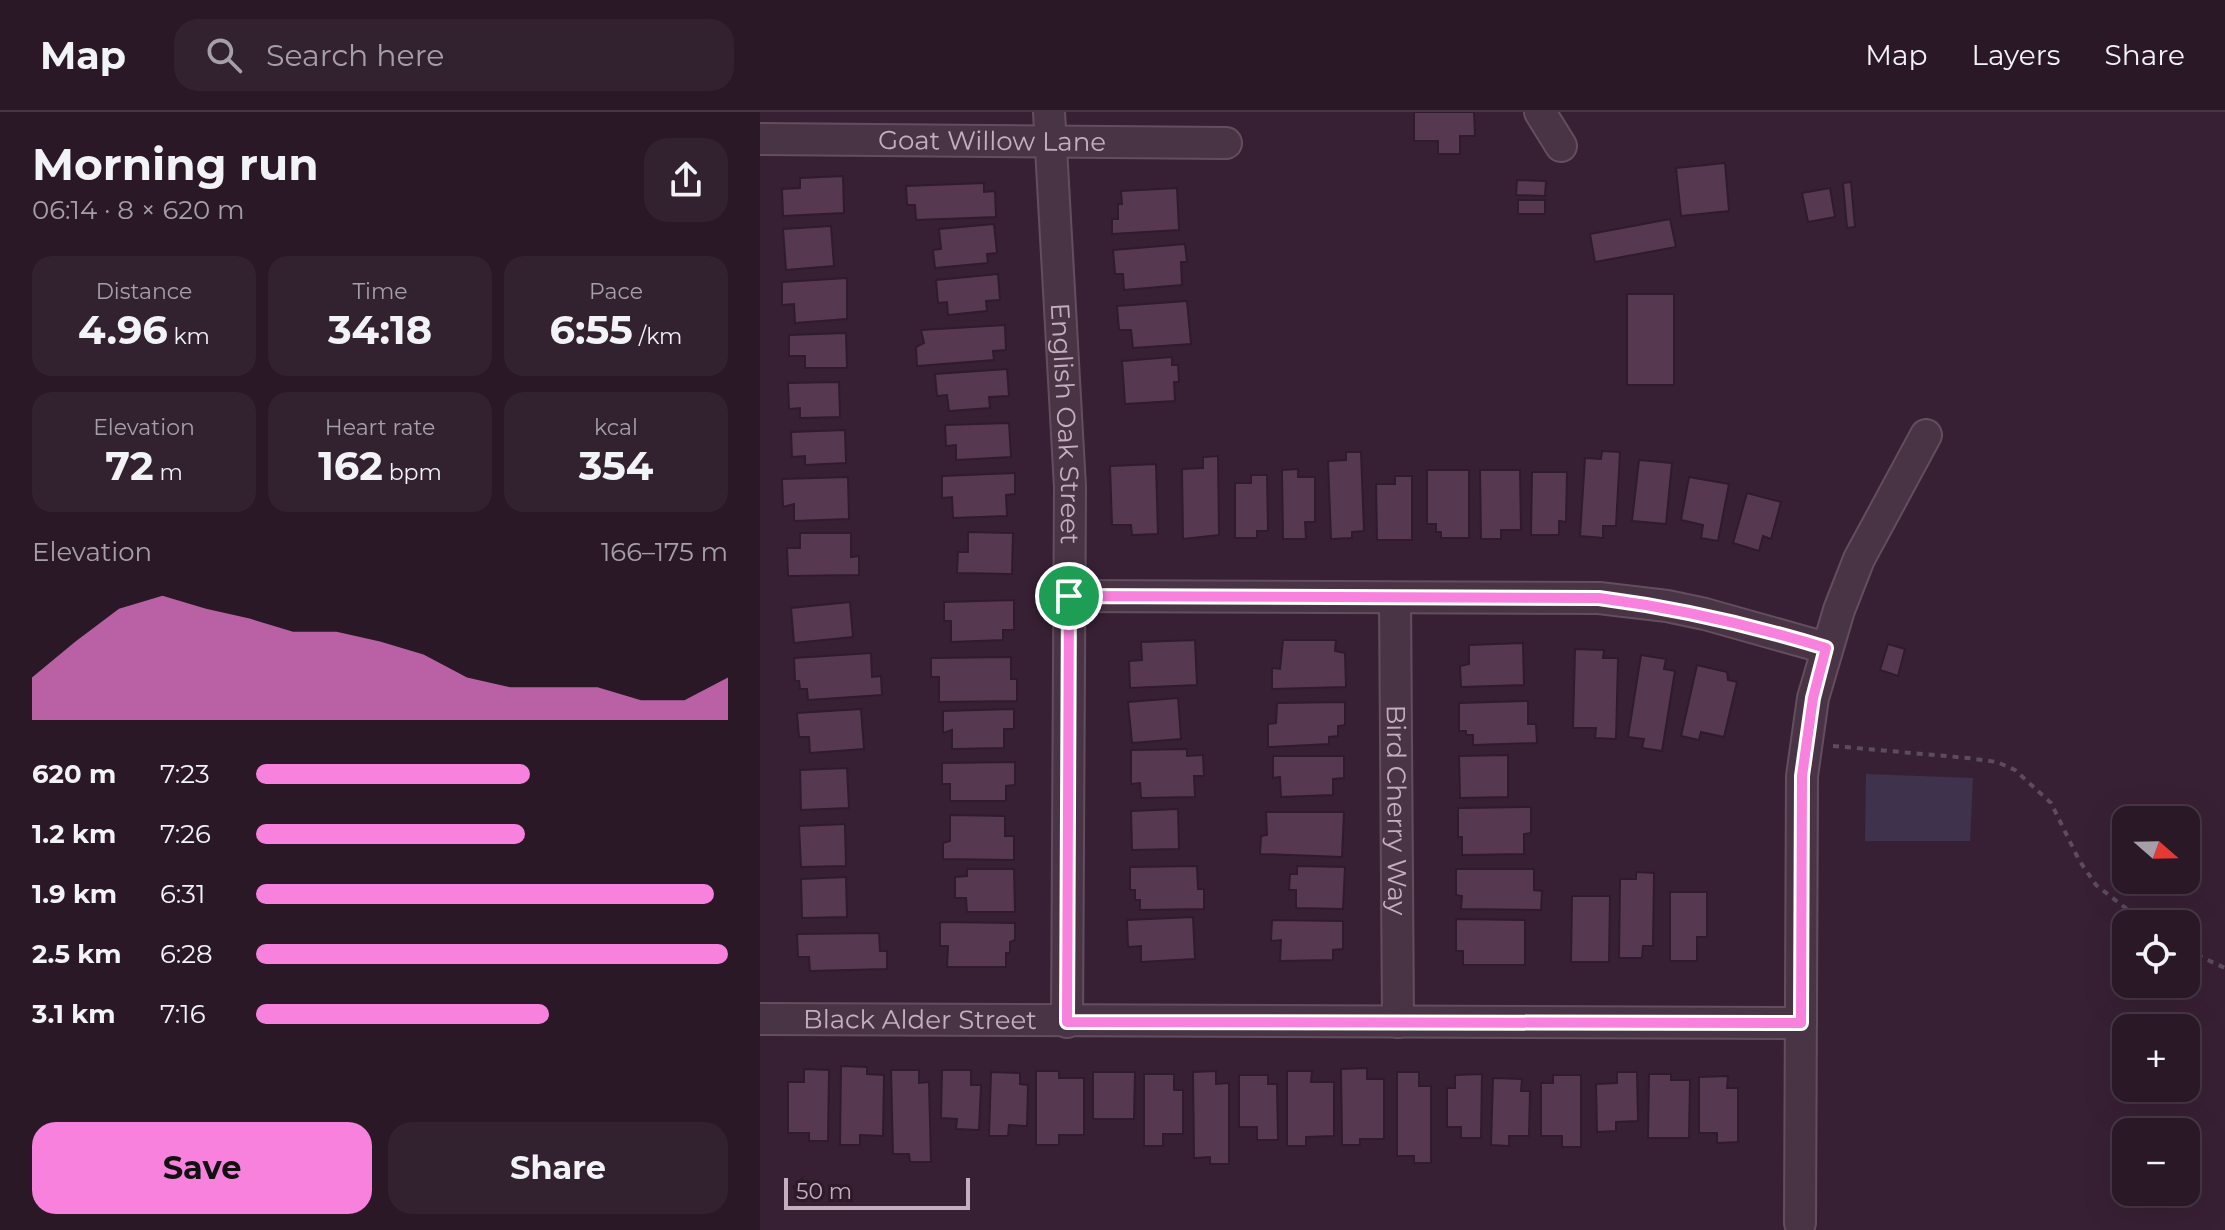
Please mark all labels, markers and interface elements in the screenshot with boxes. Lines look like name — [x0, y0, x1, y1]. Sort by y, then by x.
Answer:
search box — [174, 19, 734, 91]
text: Map — [40, 32, 126, 79]
icon: search — [202, 33, 246, 77]
text: Search here — [266, 37, 444, 74]
text: Map — [1865, 38, 1928, 72]
text: Layers — [1972, 38, 2061, 72]
text: Share — [2105, 38, 2185, 72]
street label: Goat Willow Lane — [878, 124, 1106, 158]
text: Morning run — [32, 137, 319, 191]
button: share — [644, 138, 728, 222]
text: 06:14 · 8 × 620 m — [32, 194, 245, 226]
text: Distance — [96, 278, 192, 305]
text: Time — [352, 278, 408, 305]
text: Pace — [589, 278, 643, 305]
street label: English Oak Street — [1044, 302, 1086, 545]
text: 4.96 — [78, 305, 168, 354]
text: 34:18 — [328, 305, 432, 354]
text: 6:55 — [550, 305, 633, 354]
text: km — [168, 323, 210, 350]
text: /km — [633, 323, 682, 350]
text: Elevation — [93, 414, 195, 441]
text: Heart rate — [325, 414, 435, 441]
text: kcal — [594, 414, 638, 441]
text: 72 — [105, 441, 154, 490]
text: 162 — [318, 441, 383, 490]
text: 354 — [579, 441, 653, 490]
text: m — [154, 459, 183, 486]
text: bpm — [383, 459, 442, 486]
text: Elevation — [32, 536, 152, 568]
text: 166–175 m — [601, 536, 728, 568]
pin — [1035, 562, 1103, 630]
icon: arrive — [1047, 574, 1091, 618]
street label: Bird Cherry Way — [1380, 705, 1413, 916]
text: 620 m — [32, 758, 116, 790]
text: 7:23 — [160, 758, 210, 790]
north arrow — [2112, 806, 2200, 894]
map controls — [2112, 806, 2200, 1206]
text: 1.2 km — [32, 818, 116, 850]
text: 7:26 — [160, 818, 211, 850]
text: 1.9 km — [32, 878, 117, 910]
text: 6:31 — [160, 878, 205, 910]
button: locate — [2112, 910, 2200, 998]
text: 2.5 km — [32, 938, 121, 970]
text: 6:28 — [160, 938, 213, 970]
text: 3.1 km — [32, 998, 116, 1030]
text: 7:16 — [160, 998, 206, 1030]
street label: Black Alder Street — [803, 1003, 1037, 1036]
button: + — [2112, 1014, 2200, 1102]
button: − — [2112, 1118, 2200, 1206]
button: Save — [32, 1122, 372, 1214]
button: Share — [388, 1122, 728, 1214]
scale bar — [784, 1174, 970, 1210]
text: 50 m — [796, 1178, 852, 1205]

